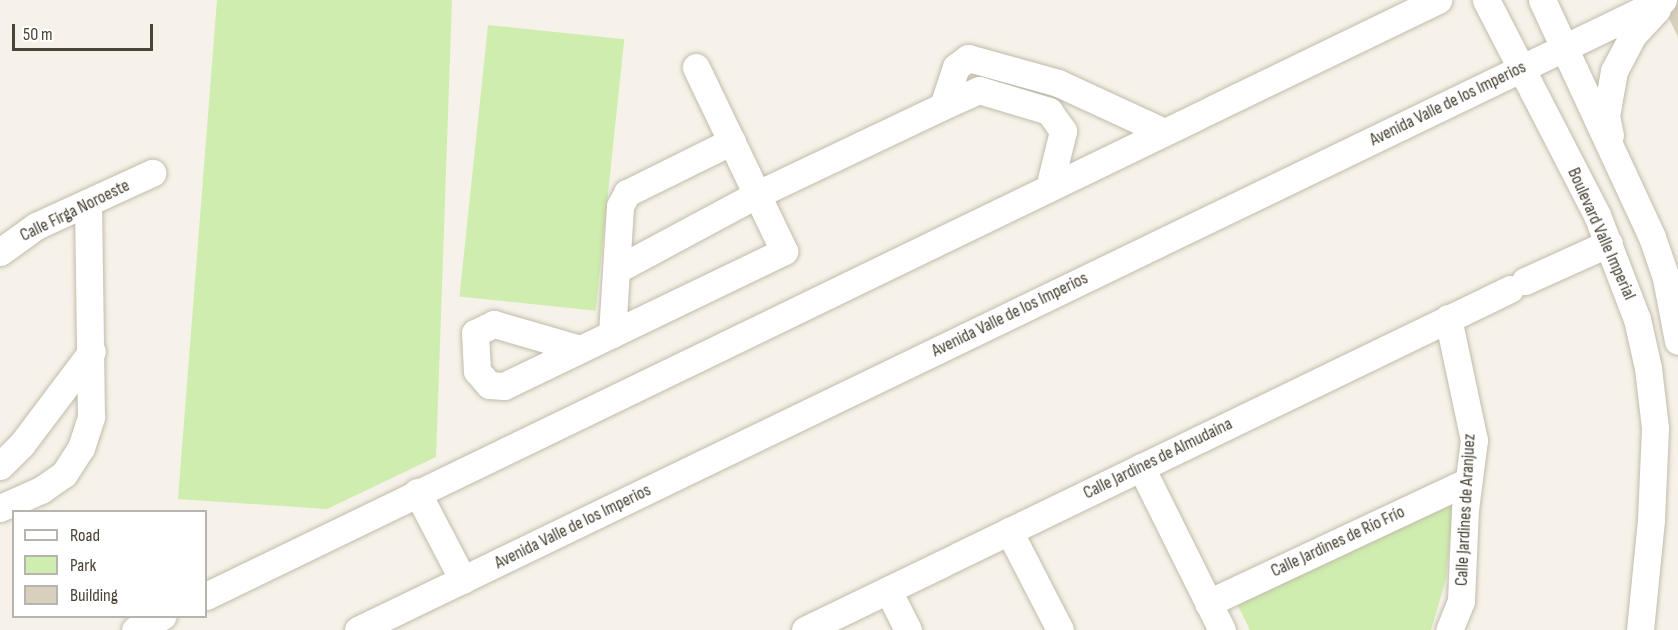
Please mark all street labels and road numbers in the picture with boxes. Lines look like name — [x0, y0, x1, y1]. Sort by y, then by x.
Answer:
street label: Avenida Valle de los Imperios — [1366, 57, 1530, 151]
street label: Boulevard Valle Imperial — [1562, 165, 1640, 303]
street label: Calle Firga Noroeste — [17, 175, 133, 247]
street label: Avenida Valle de los Imperios — [928, 268, 1092, 362]
street label: Calle Jardines de Almudaina — [1080, 414, 1236, 504]
street label: Calle Jardines de Aranjuez — [1451, 433, 1481, 587]
street label: Avenida Valle de los Imperios — [491, 480, 655, 574]
street label: Calle Jardines de Río Frío — [1268, 502, 1408, 582]

